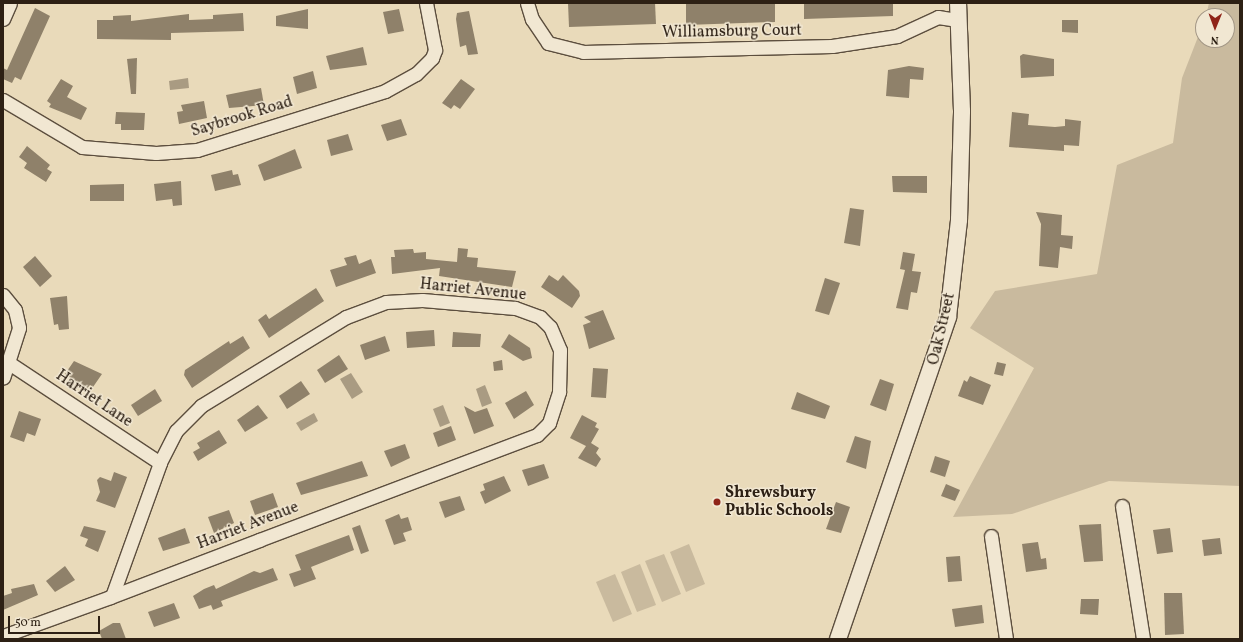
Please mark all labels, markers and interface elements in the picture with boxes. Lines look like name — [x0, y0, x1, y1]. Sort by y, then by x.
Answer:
north arrow — [1195, 8, 1235, 48]
street label: Williamsburg Court — [662, 21, 802, 43]
text: N — [1211, 32, 1219, 47]
street label: Saybrook Road — [189, 92, 295, 142]
street label: Harriet Avenue — [419, 275, 527, 305]
street label: Oak Street — [924, 291, 960, 367]
street label: Harriet Lane — [52, 366, 136, 432]
place label: Shrewsbury Public Schools — [725, 483, 833, 521]
marker: Shrewsbury Public Schools — [712, 497, 722, 507]
street label: Harriet Avenue — [195, 498, 301, 554]
scale bar — [10, 608, 102, 634]
text: 50 m — [15, 615, 41, 631]

